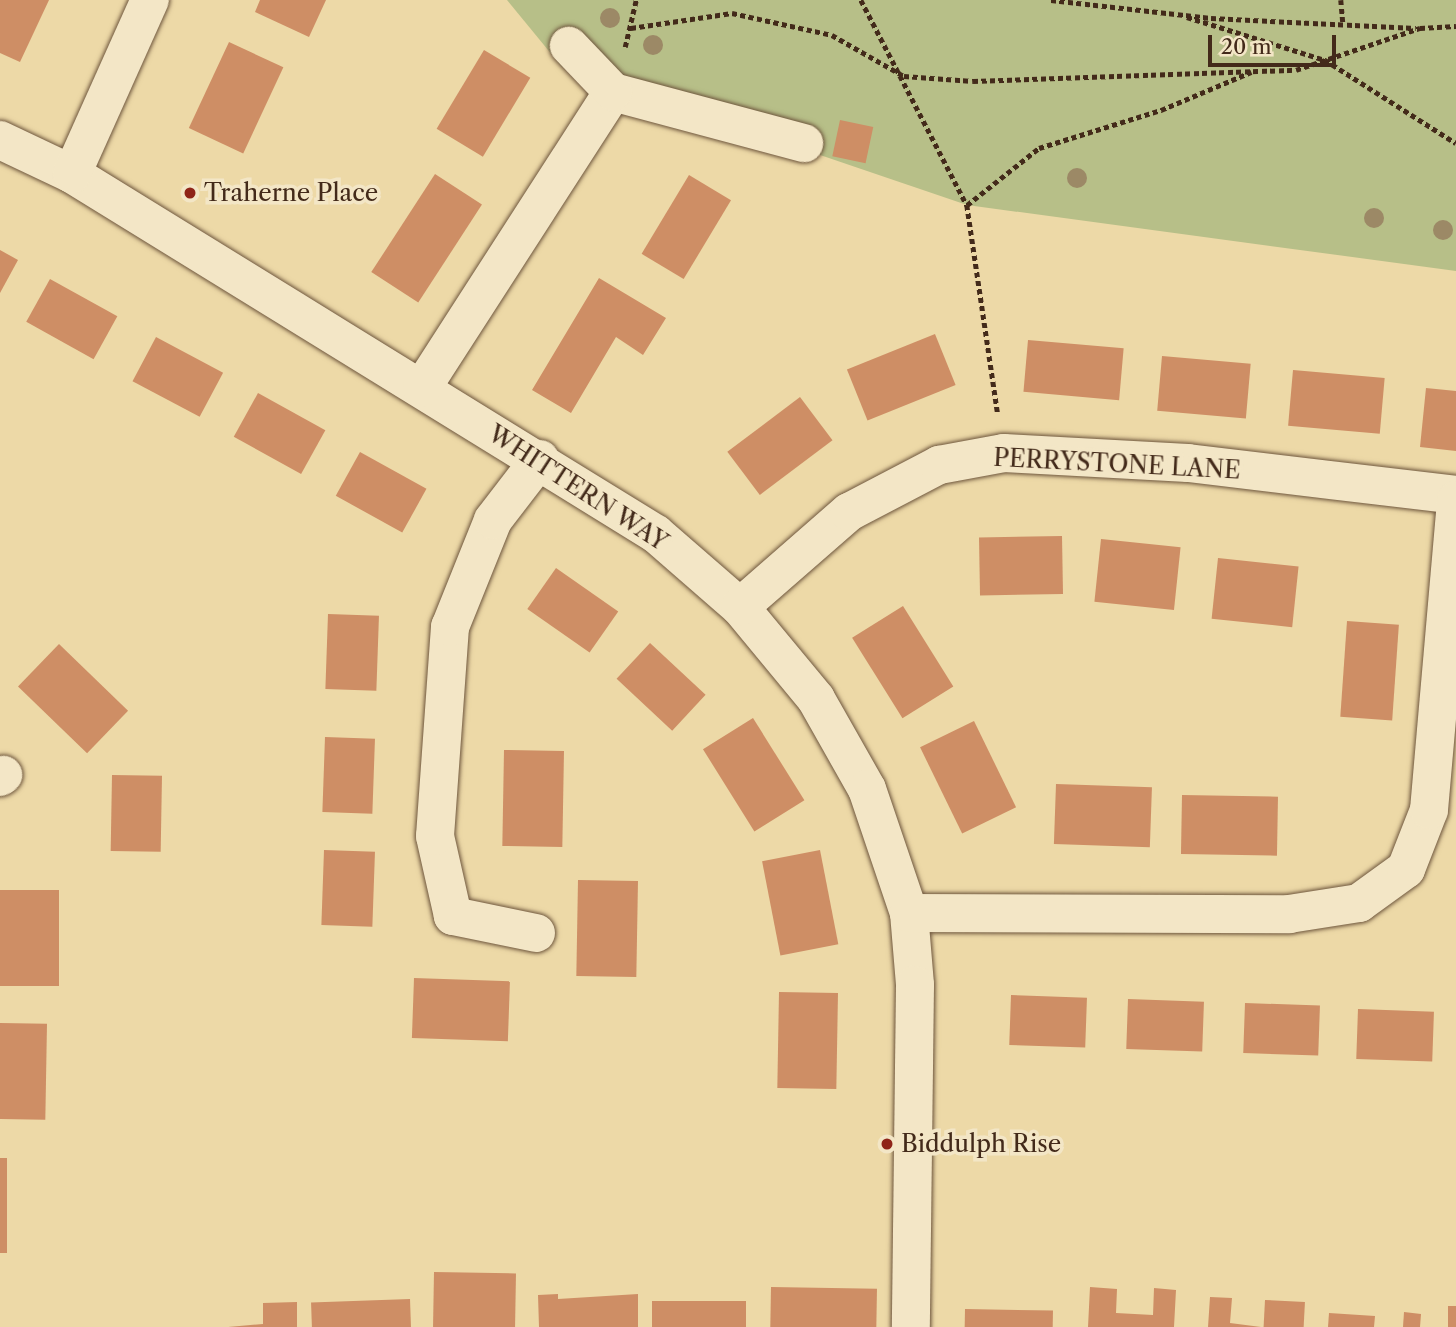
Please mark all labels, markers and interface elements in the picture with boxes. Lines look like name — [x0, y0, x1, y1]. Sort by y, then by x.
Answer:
scale bar — [1211, 21, 1339, 65]
text: 20 m — [1221, 34, 1272, 59]
place label: Traherne Place — [204, 179, 378, 207]
marker: Traherne Place — [182, 185, 198, 201]
street label: WHITTERN WAY — [482, 419, 674, 557]
street label: PERRYSTONE LANE — [993, 443, 1241, 485]
place label: Biddulph Rise — [901, 1130, 1061, 1158]
marker: Biddulph Rise — [879, 1136, 895, 1152]

